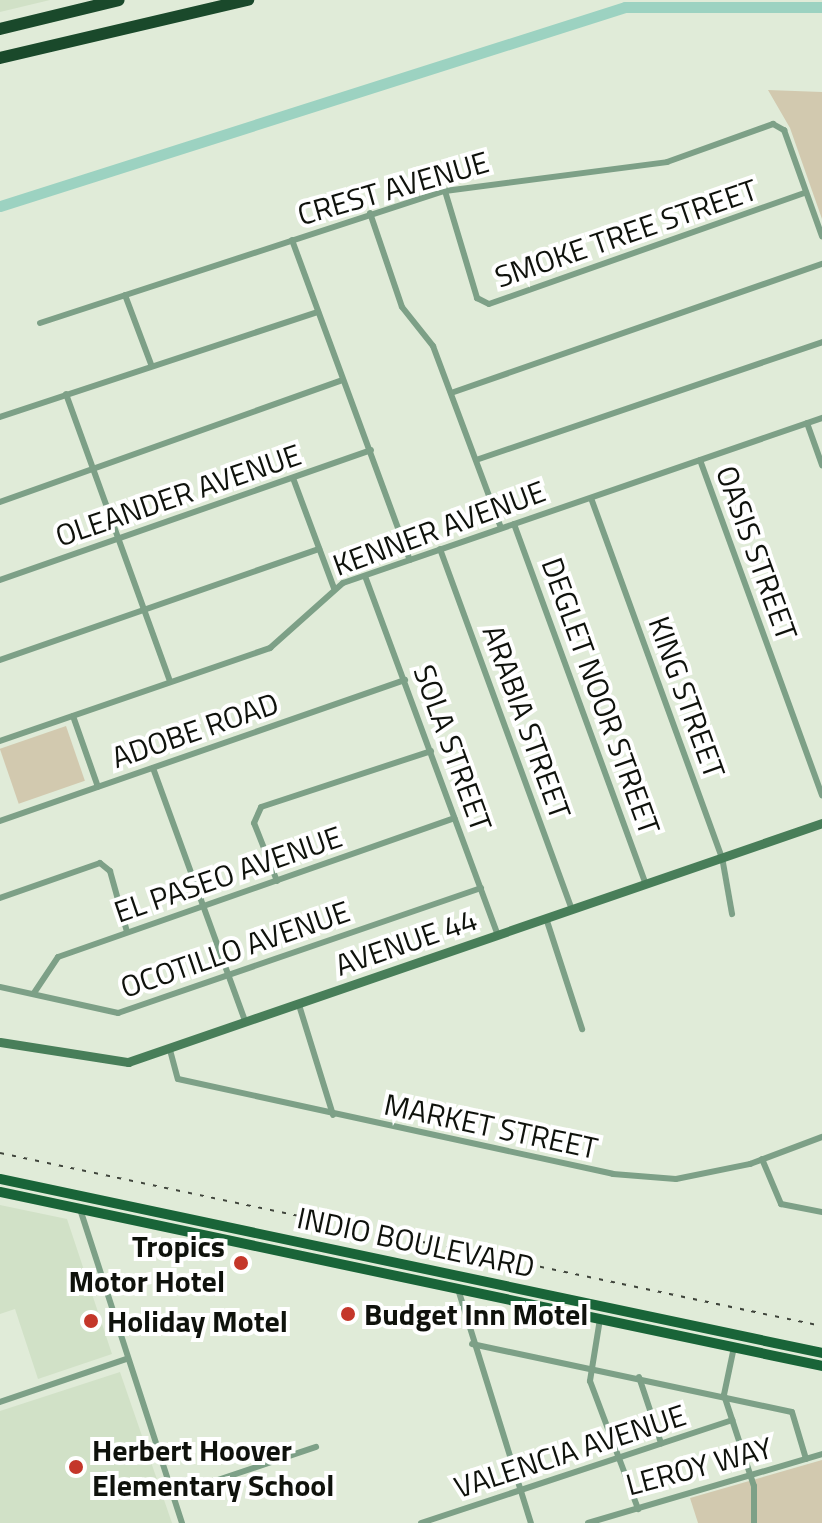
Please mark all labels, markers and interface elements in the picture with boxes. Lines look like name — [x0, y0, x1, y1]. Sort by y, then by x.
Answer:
street label: CREST AVENUE — [293, 144, 493, 232]
street label: SMOKE TREE STREET — [490, 171, 762, 295]
street label: OLEANDER AVENUE — [51, 436, 305, 554]
street label: OASIS STREET — [709, 461, 805, 645]
street label: KENNER AVENUE — [328, 473, 550, 583]
street label: DEGLET NOOR STREET — [534, 553, 668, 839]
street label: KING STREET — [641, 611, 733, 783]
street label: ARABIA STREET — [475, 620, 579, 824]
street label: SOLA STREET — [406, 660, 500, 836]
street label: ADOBE ROAD — [107, 685, 283, 775]
street label: EL PASEO AVENUE — [109, 818, 347, 930]
street label: OCOTILLO AVENUE — [116, 893, 354, 1005]
street label: AVENUE 44 — [330, 901, 482, 983]
street label: MARKET STREET — [381, 1086, 601, 1166]
street label: INDIO BOULEVARD — [294, 1199, 538, 1285]
place label: Tropics Motor Hotel — [68, 1228, 225, 1298]
marker: Tropics Motor Hotel — [232, 1254, 250, 1272]
place label: Budget Inn Motel — [364, 1296, 588, 1332]
place label: Holiday Motel — [107, 1303, 288, 1339]
marker: Budget Inn Motel — [339, 1305, 357, 1323]
marker: Holiday Motel — [82, 1312, 100, 1330]
street label: VALENCIA AVENUE — [450, 1397, 690, 1505]
street label: LEROY WAY — [622, 1429, 776, 1503]
place label: Herbert Hoover Elementary School — [92, 1432, 334, 1502]
marker: Herbert Hoover Elementary School — [67, 1458, 85, 1476]

